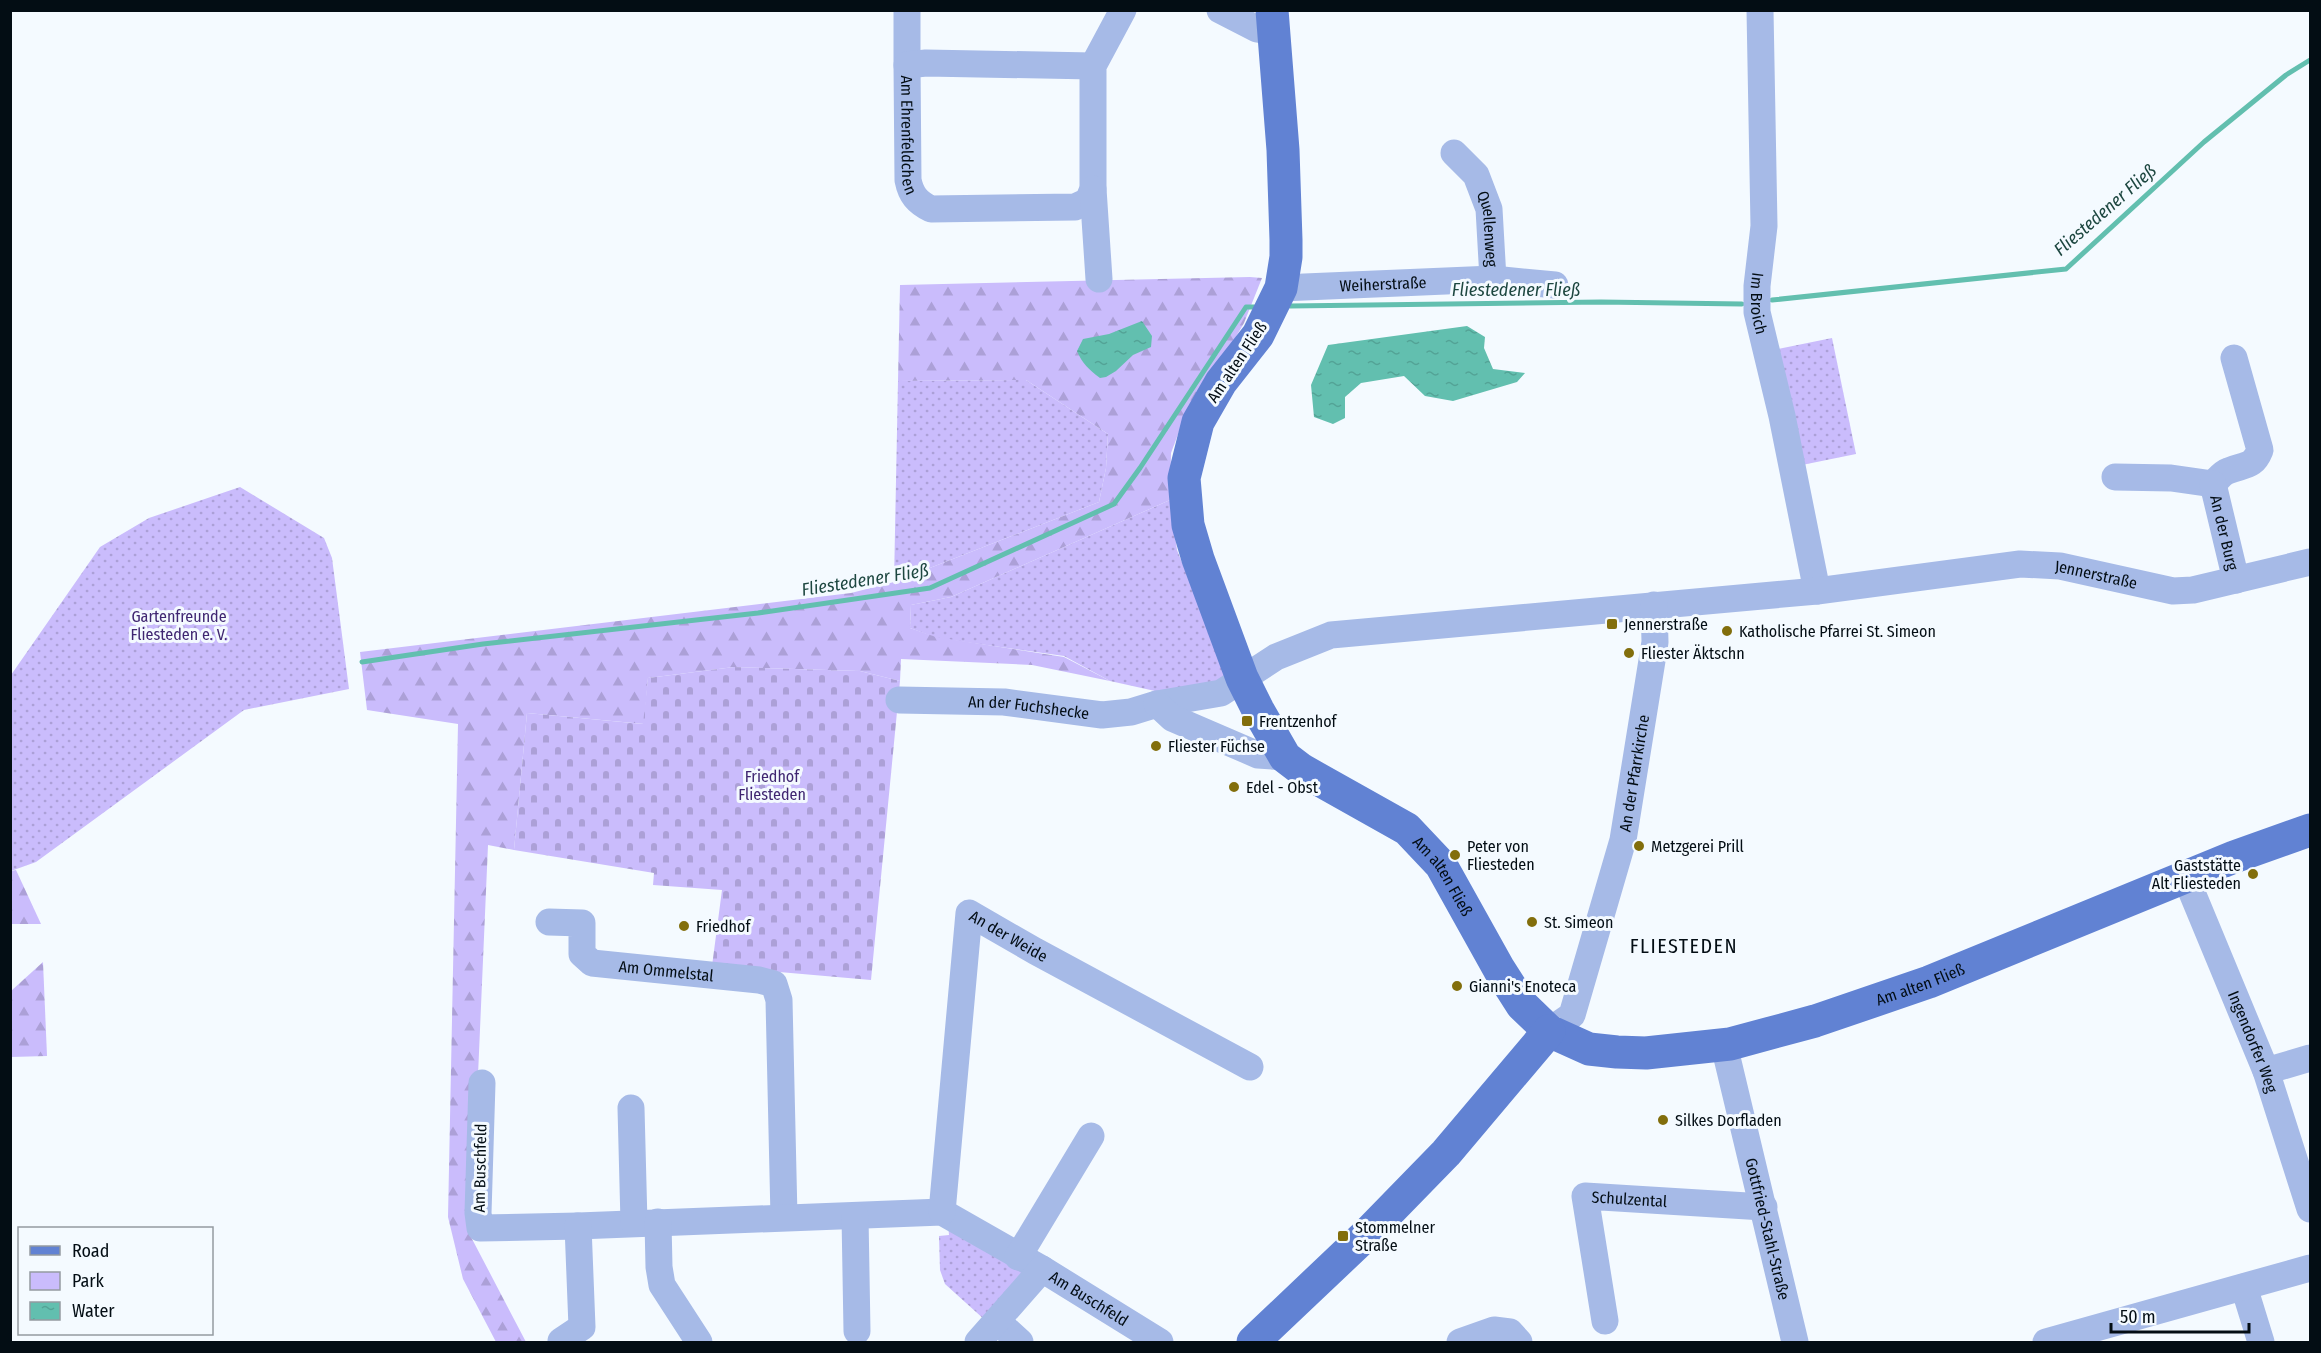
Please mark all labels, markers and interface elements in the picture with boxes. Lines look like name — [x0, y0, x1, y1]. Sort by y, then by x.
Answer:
street label: Am Ehrenfeldchen — [898, 75, 921, 197]
water label: Fliestedener Fließ — [2049, 160, 2161, 260]
street label: Quellenweg — [1473, 188, 1502, 268]
street label: Weiherstraße — [1339, 272, 1427, 295]
street label: Im Broich — [1747, 272, 1772, 336]
water label: Fliestedener Fließ — [1452, 279, 1580, 301]
street label: Am alten Fließ — [1203, 318, 1271, 406]
street label: An der Burg — [2206, 493, 2243, 572]
street label: Jennerstraße — [2055, 556, 2139, 592]
water label: Fliestedener Fließ — [800, 559, 930, 601]
park label: Gartenfreunde Fliesteden e. V. — [130, 607, 228, 644]
place label: Jennerstraße — [1624, 615, 1708, 634]
marker: Jennerstraße — [1605, 617, 1619, 631]
place label: Katholische Pfarrei St. Simeon — [1739, 622, 1936, 641]
marker: Katholische Pfarrei St. Simeon — [1720, 624, 1734, 638]
place label: Fliester Äktschn — [1641, 644, 1745, 663]
marker: Fliester Äktschn — [1622, 646, 1636, 660]
street label: An der Fuchshecke — [968, 692, 1090, 723]
place label: Frentzenhof — [1259, 712, 1338, 731]
street label: An der Pfarrkirche — [1615, 713, 1653, 833]
marker: Frentzenhof — [1240, 714, 1254, 728]
place label: Fliester Füchse — [1168, 737, 1265, 756]
marker: Fliester Füchse — [1149, 739, 1163, 753]
park label: Friedhof Fliesteden — [738, 767, 806, 804]
place label: Edel - Obst — [1246, 778, 1319, 797]
marker: Edel - Obst — [1227, 780, 1241, 794]
street label: Am alten Fließ — [1409, 832, 1477, 920]
place label: Peter von Fliesteden — [1467, 837, 1535, 874]
place label: Metzgerei Prill — [1651, 837, 1744, 856]
marker: Metzgerei Prill — [1632, 839, 1646, 853]
marker: Peter von Fliesteden — [1448, 848, 1462, 862]
place label: Gaststätte Alt Fliesteden — [2152, 856, 2241, 893]
marker: Gaststätte Alt Fliesteden — [2246, 867, 2260, 881]
street label: An der Weide — [966, 906, 1051, 966]
place label: St. Simeon — [1544, 913, 1613, 932]
marker: St. Simeon — [1525, 915, 1539, 929]
place label: Friedhof — [696, 917, 751, 936]
marker: Friedhof — [677, 919, 691, 933]
district label: FLIESTEDEN — [1630, 934, 1738, 958]
street label: Am Ommelstal — [618, 956, 714, 985]
street label: Am alten Fließ — [1873, 959, 1968, 1009]
place label: Gianni's Enoteca — [1469, 977, 1576, 996]
marker: Gianni's Enoteca — [1450, 979, 1464, 993]
street label: Ingendorfer Weg — [2224, 988, 2282, 1095]
place label: Silkes Dorfladen — [1675, 1111, 1782, 1130]
marker: Silkes Dorfladen — [1656, 1113, 1670, 1127]
street label: Am Buschfeld — [470, 1123, 490, 1213]
street label: Gottfried-Stahl-Straße — [1742, 1156, 1794, 1302]
street label: Schulzental — [1591, 1187, 1668, 1211]
place label: Stommelner Straße — [1355, 1218, 1435, 1255]
legend — [18, 1227, 213, 1335]
marker: Stommelner Straße — [1336, 1229, 1350, 1243]
text: Road — [72, 1240, 109, 1262]
street label: Am Buschfeld — [1046, 1267, 1132, 1330]
text: Park — [72, 1270, 105, 1292]
scale bar — [2111, 1296, 2249, 1334]
text: Water — [72, 1300, 115, 1322]
text: 50 m — [2120, 1306, 2156, 1328]

